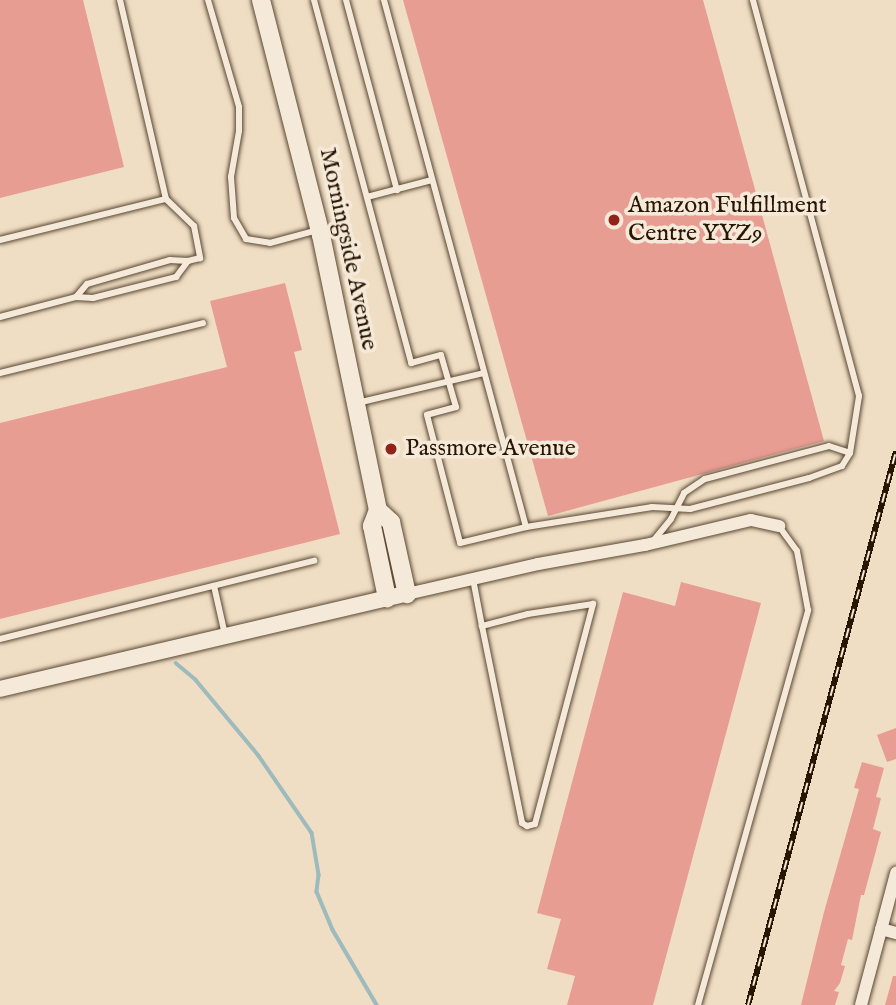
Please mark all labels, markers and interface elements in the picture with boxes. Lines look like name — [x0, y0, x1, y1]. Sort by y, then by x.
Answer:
street label: Morningside Avenue — [312, 145, 384, 353]
place label: Amazon Fulfillment Centre YYZ9 — [628, 192, 827, 248]
marker: Amazon Fulfillment Centre YYZ9 — [606, 212, 622, 228]
place label: Passmore Avenue — [405, 435, 576, 463]
marker: Passmore Avenue — [383, 441, 399, 457]

